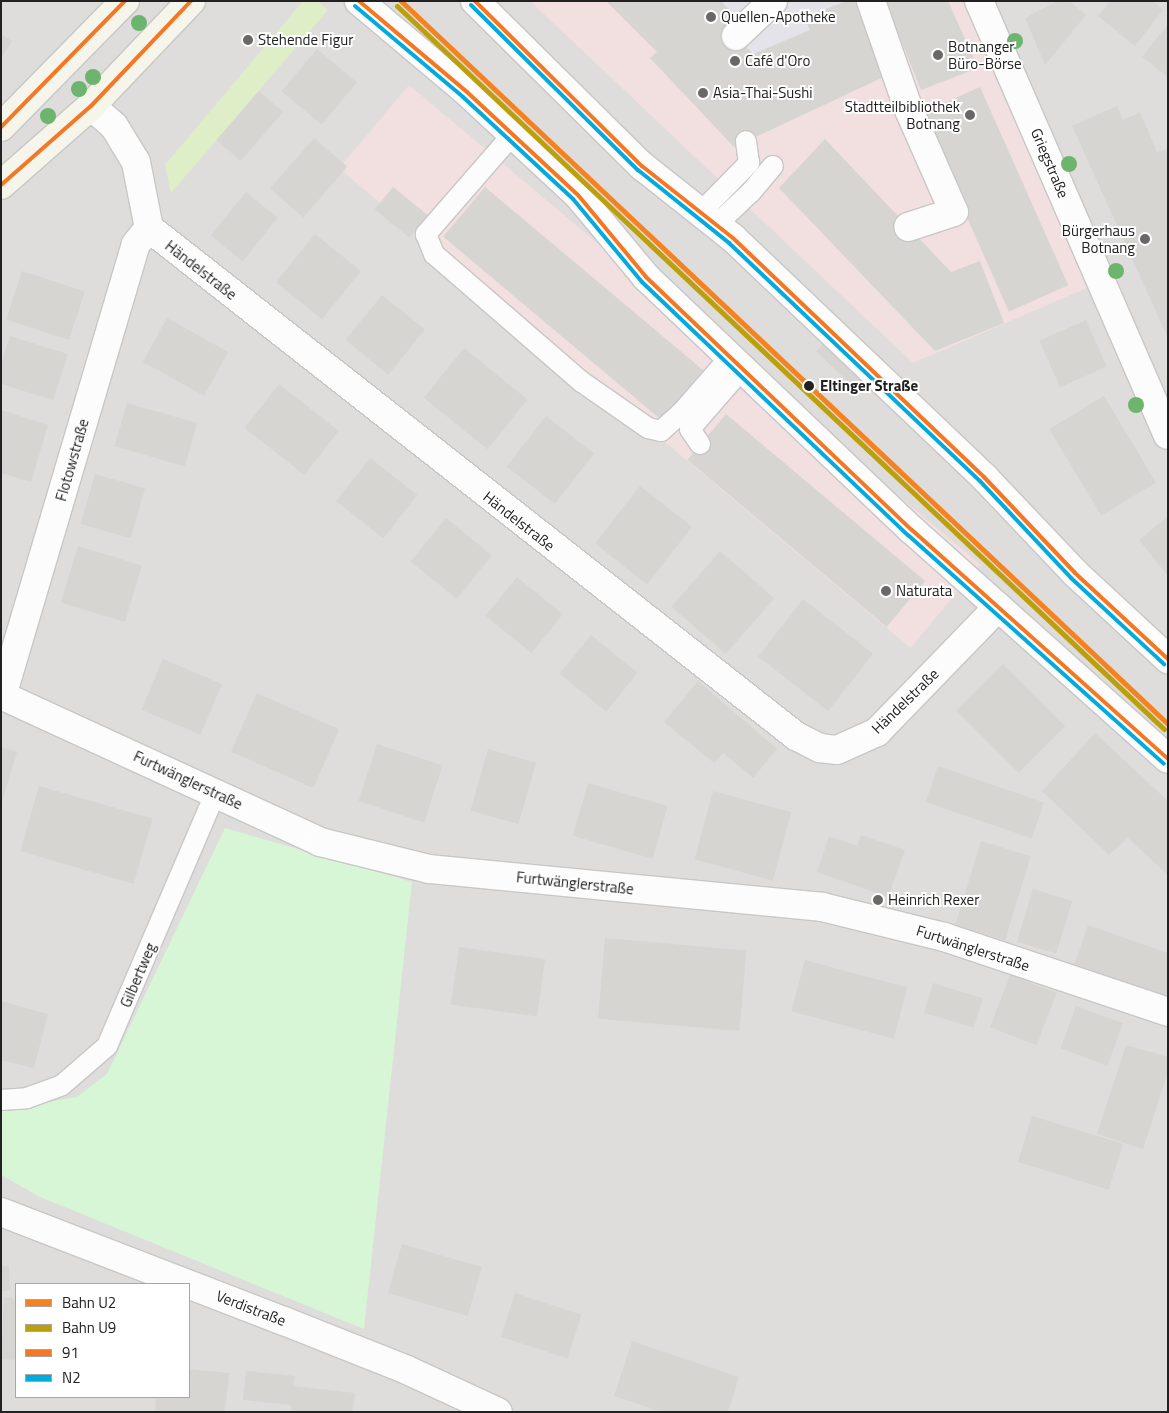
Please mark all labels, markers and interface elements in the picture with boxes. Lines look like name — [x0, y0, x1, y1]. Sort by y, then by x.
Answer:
place label: Quellen-Apotheke — [721, 8, 836, 26]
marker: Quellen-Apotheke — [705, 11, 717, 23]
place label: Stehende Figur — [258, 31, 353, 49]
marker: Stehende Figur — [242, 34, 254, 46]
place label: Botnanger Büro-Börse — [948, 37, 1022, 72]
marker: Botnanger Büro-Börse — [932, 49, 944, 61]
place label: Café d'Oro — [745, 52, 810, 70]
marker: Café d'Oro — [729, 55, 741, 67]
place label: Asia-Thai-Sushi — [713, 84, 813, 102]
marker: Asia-Thai-Sushi — [697, 87, 709, 99]
place label: Stadtteilbibliothek Botnang — [845, 97, 960, 132]
marker: Stadtteilbibliothek Botnang — [964, 109, 976, 121]
street label: Griegstraße — [1027, 125, 1073, 201]
place label: Bürgerhaus Botnang — [1062, 221, 1135, 256]
marker: Bürgerhaus Botnang — [1139, 233, 1151, 245]
street label: Händelstraße — [162, 236, 240, 304]
place label: Eltinger Straße — [820, 377, 918, 395]
marker: Eltinger Straße — [802, 379, 816, 393]
street label: Flotowstraße — [52, 417, 92, 503]
street label: Händelstraße — [480, 487, 558, 555]
place label: Naturata — [896, 582, 952, 600]
marker: Naturata — [880, 585, 892, 597]
street label: Händelstraße — [868, 665, 942, 737]
street label: Furtwänglerstraße — [131, 747, 245, 813]
street label: Furtwänglerstraße — [515, 868, 635, 898]
place label: Heinrich Rexer — [888, 891, 979, 909]
marker: Heinrich Rexer — [872, 894, 884, 906]
street label: Furtwänglerstraße — [914, 921, 1032, 975]
street label: Gilbertweg — [116, 940, 160, 1010]
legend — [15, 1283, 190, 1398]
street label: Verdistraße — [214, 1286, 288, 1330]
text: Bahn U2 — [62, 1291, 116, 1314]
text: Bahn U9 — [62, 1316, 116, 1339]
text: 91 — [62, 1341, 79, 1364]
text: N2 — [62, 1366, 81, 1389]

